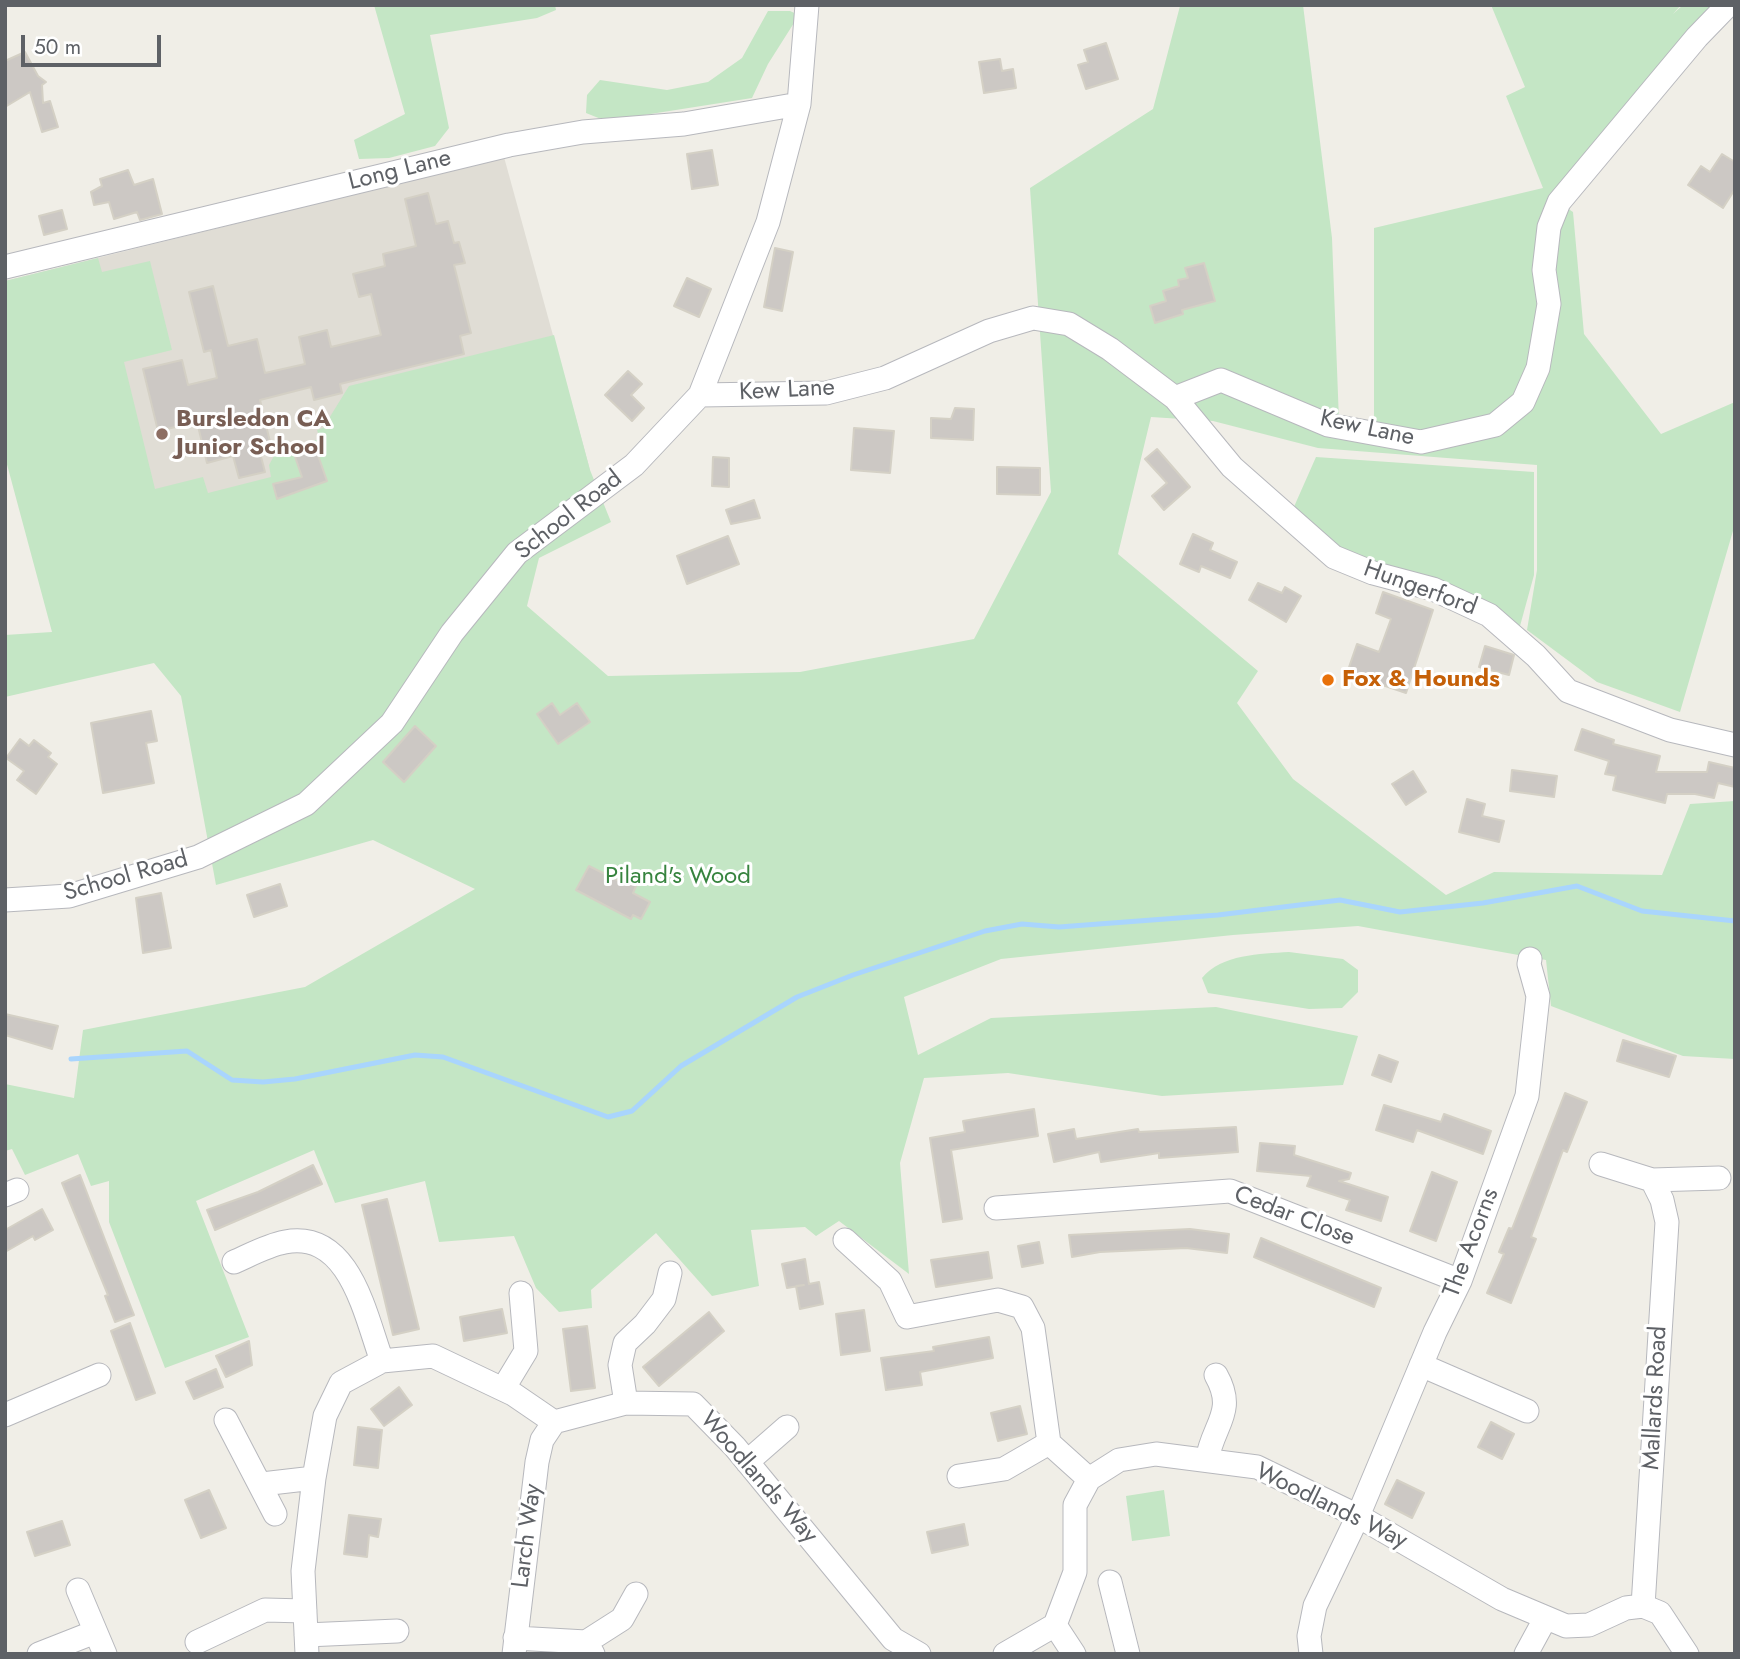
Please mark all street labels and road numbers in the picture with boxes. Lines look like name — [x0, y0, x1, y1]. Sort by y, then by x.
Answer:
street label: Long Lane — [346, 144, 454, 198]
street label: Kew Lane — [738, 374, 836, 408]
street label: Kew Lane — [1317, 405, 1417, 453]
street label: School Road — [510, 465, 628, 567]
street label: Hungerford — [1359, 555, 1481, 623]
street label: School Road — [61, 846, 191, 908]
street label: Cedar Close — [1230, 1181, 1358, 1253]
street label: The Acorns — [1438, 1185, 1506, 1301]
street label: Mallards Road — [1638, 1325, 1674, 1471]
street label: Woodlands Way — [693, 1406, 823, 1550]
street label: Woodlands Way — [1250, 1458, 1412, 1556]
street label: Larch Way — [507, 1482, 549, 1590]

